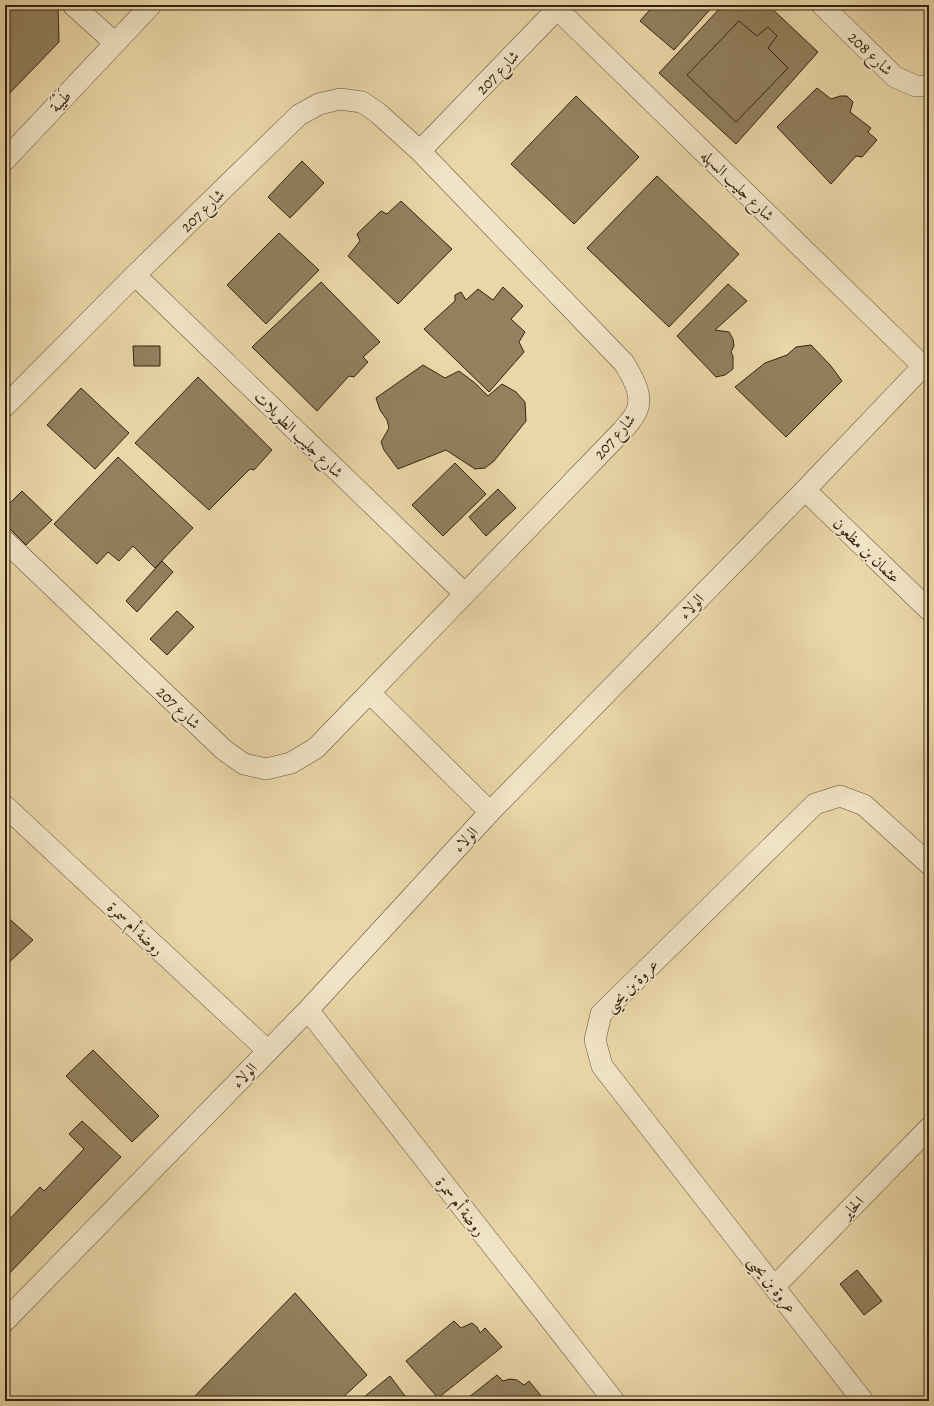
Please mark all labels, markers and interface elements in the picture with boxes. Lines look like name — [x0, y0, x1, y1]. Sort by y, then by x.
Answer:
street label: شارع 208 — [842, 27, 898, 82]
street label: شارع 207 — [471, 46, 526, 101]
street label: طَيْبَة — [44, 85, 77, 118]
street label: شارع جليب السهله — [694, 145, 779, 228]
street label: شارع 207 — [176, 184, 231, 239]
street label: شارع جليب الطويلات — [247, 386, 348, 485]
street label: شارع 207 — [589, 409, 642, 465]
street label: عثمان بن مظعون — [828, 513, 905, 588]
street label: الولاء — [674, 589, 709, 624]
street label: شارع 207 — [150, 681, 205, 736]
street label: الولاء — [448, 822, 483, 857]
street label: روضة أم سمرة — [100, 896, 169, 963]
street label: عروة بن يحيى — [600, 954, 665, 1019]
street label: الولاء — [227, 1058, 262, 1093]
street label: روضة أم سمرة — [428, 1172, 491, 1243]
street label: الحاير — [835, 1191, 869, 1226]
street label: عروة بن يحيى — [741, 1251, 802, 1319]

